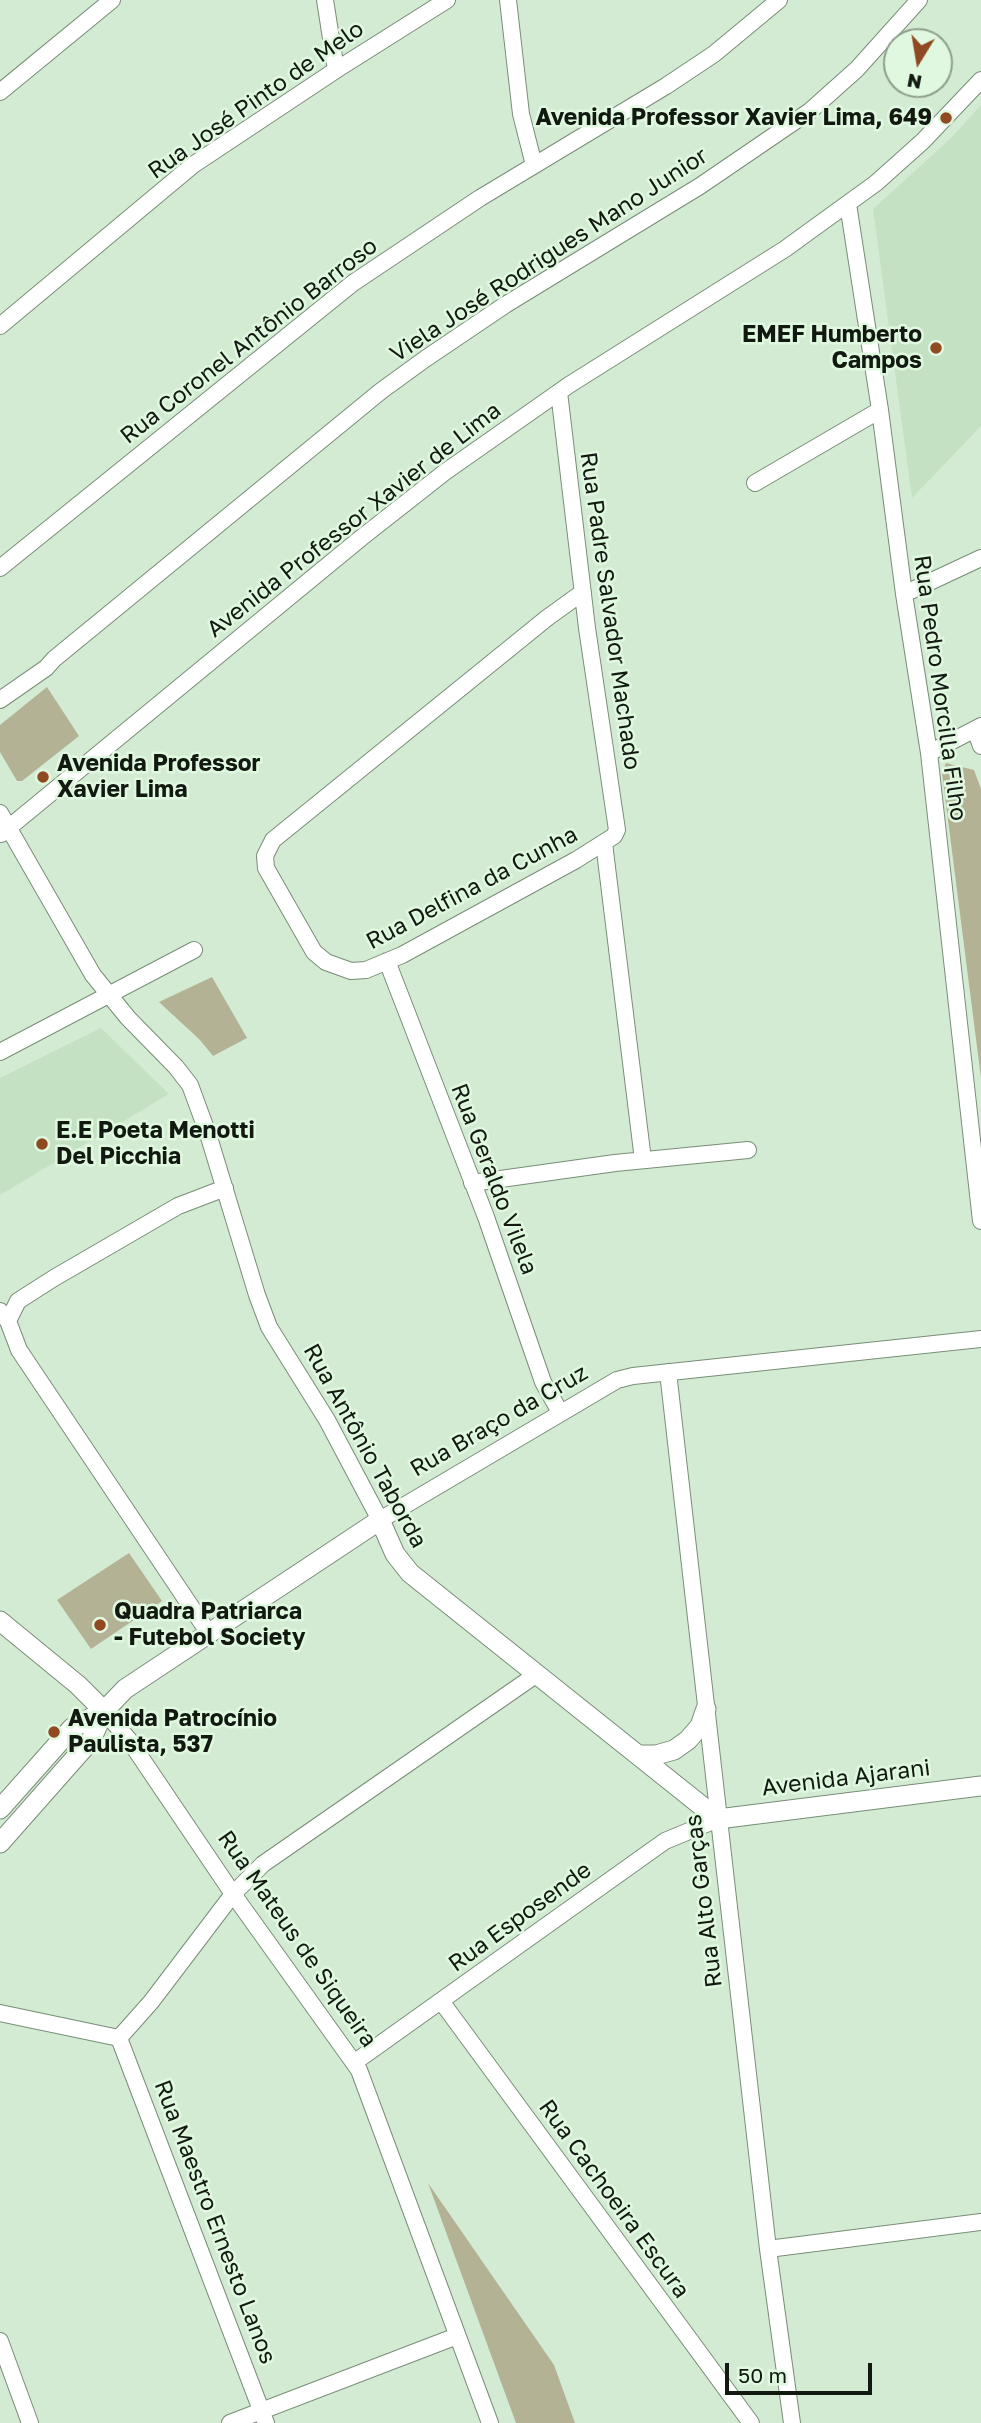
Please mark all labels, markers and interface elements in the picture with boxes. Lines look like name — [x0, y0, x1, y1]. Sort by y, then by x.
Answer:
street label: Rua José Pinto de Melo — [143, 15, 369, 185]
north arrow — [883, 28, 953, 98]
text: N — [905, 69, 924, 95]
place label: Avenida Professor Xavier Lima, 649 — [535, 104, 932, 132]
marker: Avenida Professor Xavier Lima, 649 — [938, 110, 954, 126]
street label: Viela José Rodrigues Mano Junior — [385, 142, 713, 368]
street label: Rua Coronel Antônio Barroso — [115, 232, 383, 450]
place label: EMEF Humberto Campos — [742, 321, 922, 375]
marker: EMEF Humberto Campos — [928, 340, 944, 356]
street label: Avenida Professor Xavier de Lima — [202, 397, 506, 643]
street label: Rua Padre Salvador Machado — [574, 450, 646, 772]
street label: Rua Pedro Morcilla Filho — [908, 553, 972, 823]
place label: Avenida Professor Xavier Lima — [57, 750, 261, 804]
marker: Avenida Professor Xavier Lima — [35, 769, 51, 785]
street label: Rua Delfina da Cunha — [362, 821, 582, 955]
street label: Rua Geraldo Vilela — [445, 1080, 543, 1278]
place label: E.E Poeta Menotti Del Picchia — [56, 1117, 255, 1171]
marker: E.E Poeta Menotti Del Picchia — [34, 1136, 50, 1152]
street label: Rua Antônio Taborda — [297, 1339, 433, 1553]
street label: Rua Braço da Cruz — [405, 1359, 593, 1483]
place label: Quadra Patriarca - Futebol Society — [114, 1598, 305, 1652]
marker: Quadra Patriarca - Futebol Society — [92, 1617, 108, 1633]
place label: Avenida Patrocínio Paulista, 537 — [68, 1705, 277, 1759]
marker: Avenida Patrocínio Paulista, 537 — [46, 1724, 62, 1740]
street label: Avenida Ajarani — [760, 1754, 932, 1802]
street label: Rua Alto Garças — [680, 1813, 728, 1989]
street label: Rua Mateus de Siqueira — [212, 1825, 382, 2053]
street label: Rua Esposende — [443, 1856, 597, 1978]
street label: Rua Maestro Ernesto Lanos — [148, 2076, 282, 2368]
street label: Rua Cachoeira Escura — [533, 2094, 695, 2304]
scale bar — [729, 2350, 876, 2394]
text: 50 m — [738, 2362, 787, 2388]

